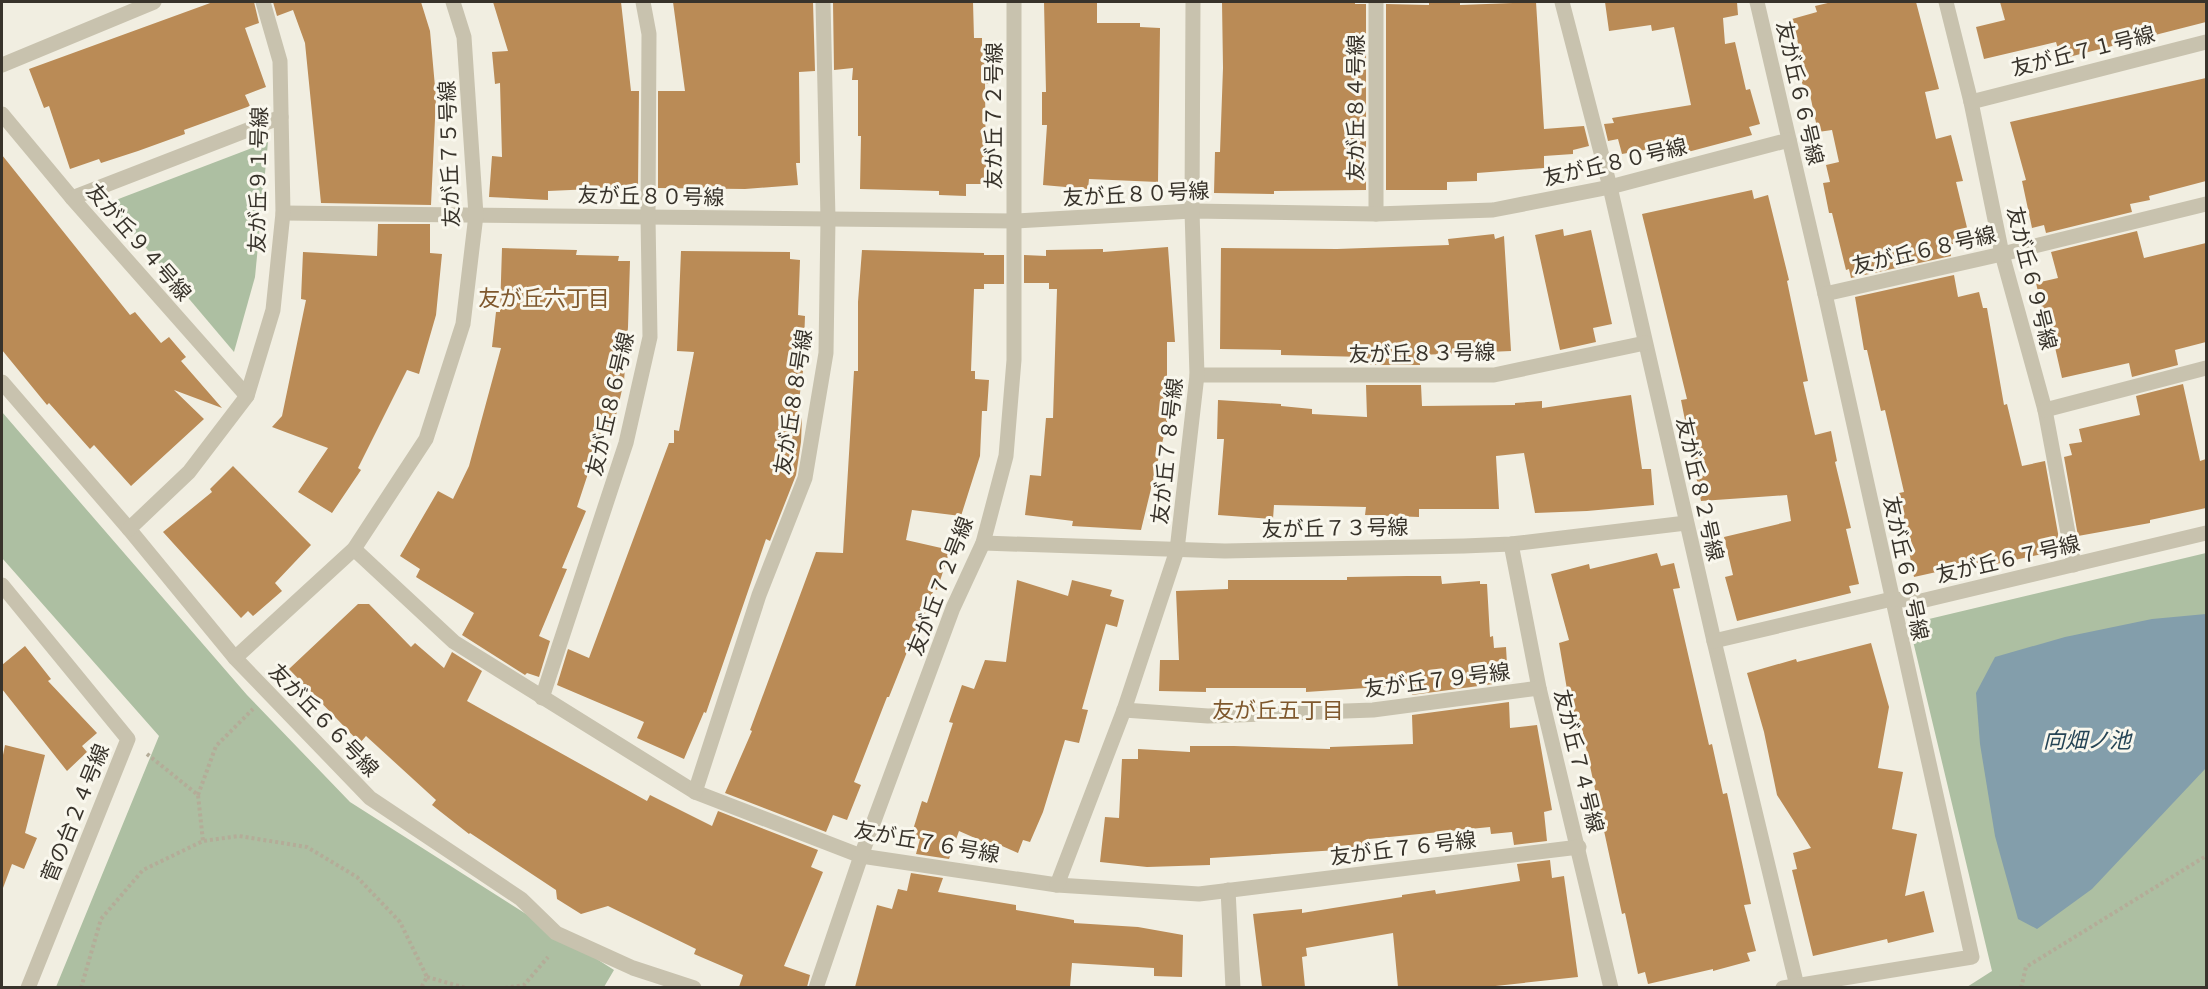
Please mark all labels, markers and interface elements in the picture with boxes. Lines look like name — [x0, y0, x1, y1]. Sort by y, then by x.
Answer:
street label: 友が丘６６号線 — [1771, 19, 1829, 167]
street label: 友が丘７１号線 — [2009, 21, 2157, 81]
street label: 友が丘８４号線 — [1343, 35, 1368, 182]
street label: 友が丘７２号線 — [981, 43, 1006, 190]
street label: 友が丘７５号線 — [434, 80, 464, 228]
street label: 友が丘９１号線 — [244, 106, 272, 254]
street label: 友が丘８０号線 — [1541, 133, 1689, 191]
street label: 友が丘９４号線 — [81, 178, 197, 306]
street label: 友が丘８０号線 — [1062, 178, 1210, 210]
street label: 友が丘８０号線 — [577, 182, 725, 210]
street label: 友が丘６９号線 — [2002, 204, 2062, 352]
street label: 友が丘６８号線 — [1850, 221, 1998, 279]
district label: 友が丘六丁目 — [478, 285, 610, 312]
street label: 友が丘８８号線 — [769, 327, 817, 477]
street label: 友が丘８６号線 — [581, 330, 639, 478]
street label: 友が丘８３号線 — [1348, 339, 1496, 367]
street label: 友が丘７８号線 — [1147, 377, 1187, 525]
street label: 友が丘８２号線 — [1671, 415, 1729, 563]
street label: 友が丘６６号線 — [1878, 494, 1934, 642]
street label: 友が丘７２号線 — [902, 513, 978, 659]
street label: 友が丘７３号線 — [1261, 514, 1409, 542]
street label: 友が丘６７号線 — [1934, 530, 2082, 588]
street label: 友が丘６６号線 — [264, 658, 384, 782]
street label: 友が丘７９号線 — [1363, 659, 1511, 701]
street label: 友が丘７４号線 — [1549, 687, 1609, 835]
district label: 友が丘五丁目 — [1212, 697, 1344, 724]
water label: 向畑ノ池 — [2043, 727, 2133, 754]
street label: 菅の台２４号線 — [36, 740, 114, 886]
street label: 友が丘７６号線 — [852, 817, 1002, 867]
street label: 友が丘７６号線 — [1329, 827, 1477, 869]

